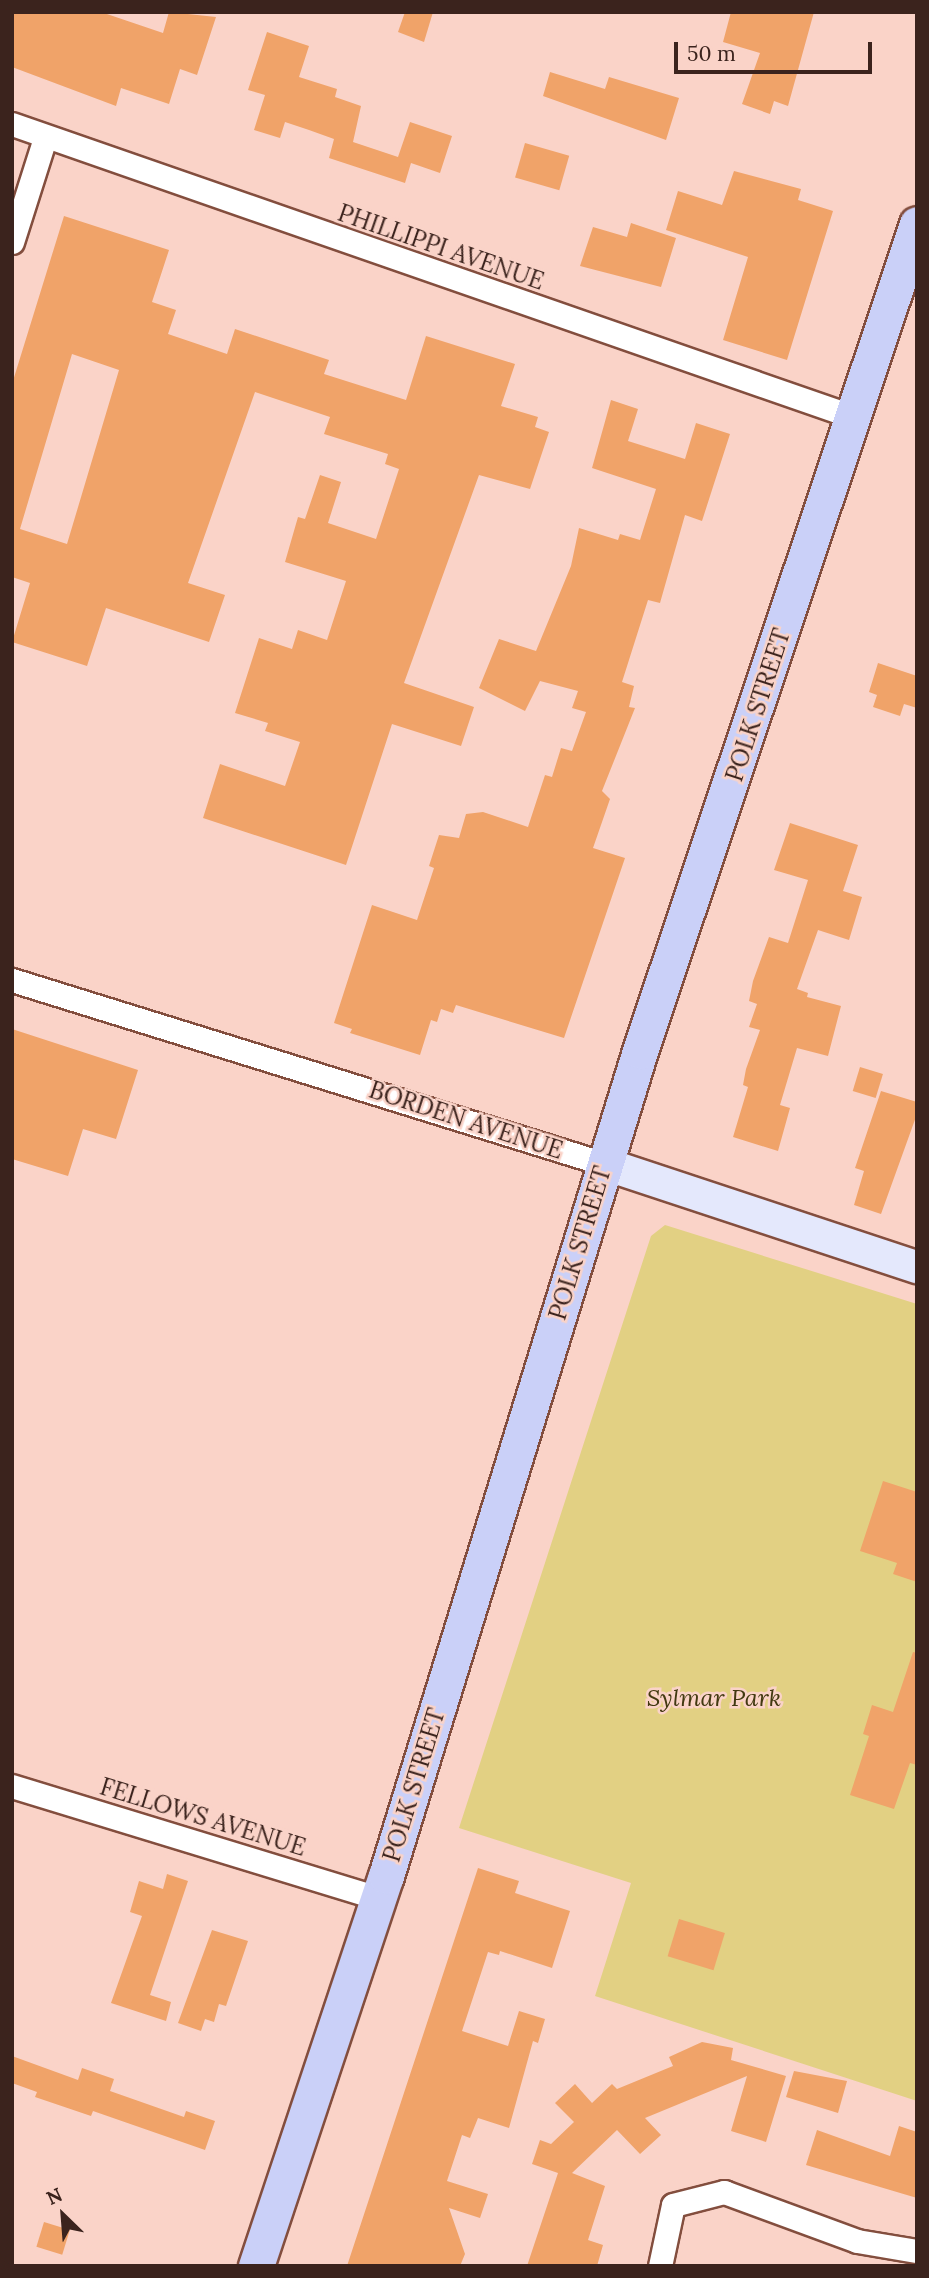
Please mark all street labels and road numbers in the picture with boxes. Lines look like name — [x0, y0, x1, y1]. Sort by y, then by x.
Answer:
street label: PHILLIPPI AVENUE — [334, 198, 548, 296]
street label: POLK STREET — [720, 625, 796, 785]
street label: BORDEN AVENUE — [366, 1075, 566, 1165]
street label: POLK STREET — [543, 1163, 617, 1323]
street label: POLK STREET — [377, 1705, 451, 1865]
street label: FELLOWS AVENUE — [97, 1772, 309, 1862]

